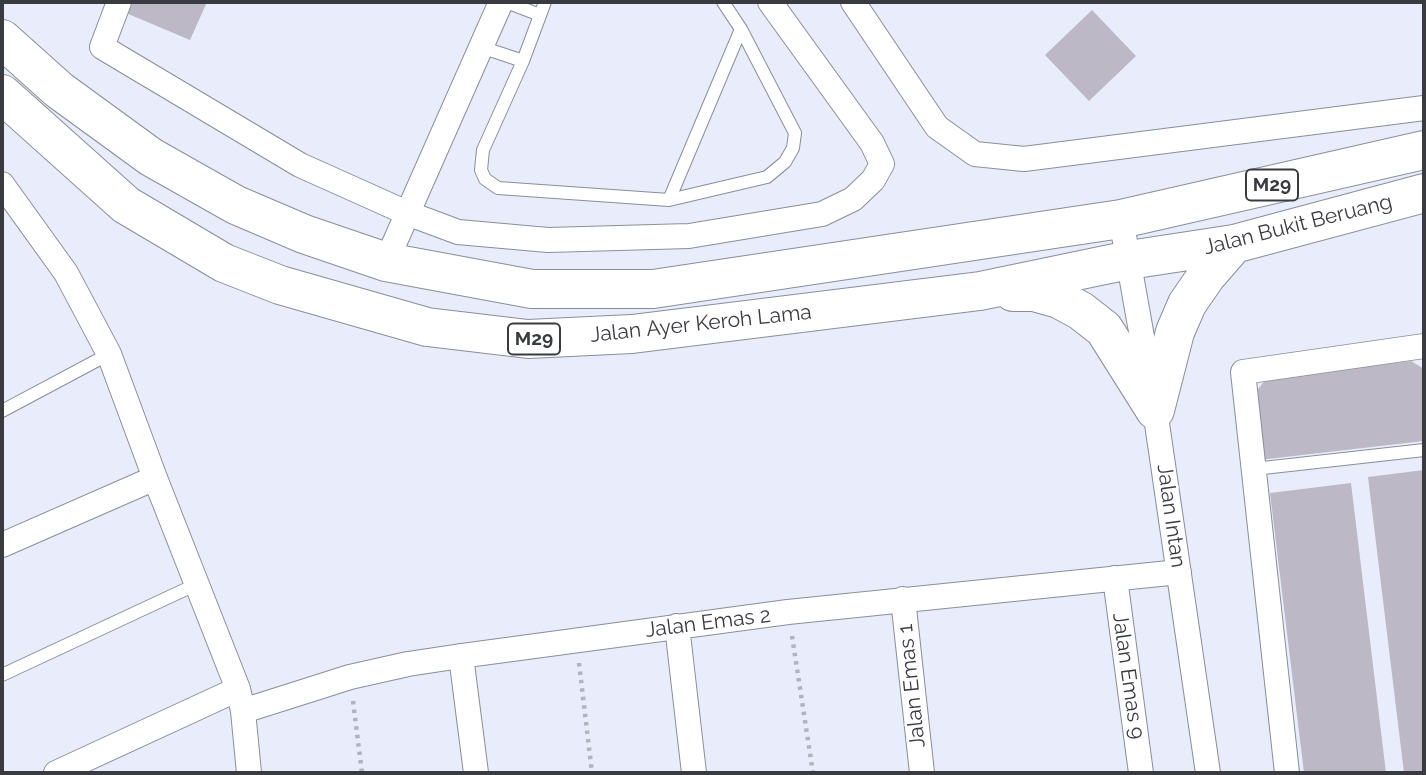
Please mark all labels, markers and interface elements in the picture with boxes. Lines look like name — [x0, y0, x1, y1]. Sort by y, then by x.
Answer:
road number: M29 — [1246, 169, 1298, 200]
street label: Jalan Bukit Beruang — [1201, 189, 1395, 261]
street label: Jalan Ayer Keroh Lama — [589, 300, 813, 348]
road number: M29 — [508, 324, 560, 354]
street label: Jalan Intan — [1151, 463, 1191, 569]
street label: Jalan Emas 2 — [644, 603, 772, 643]
street label: Jalan Emas 9 — [1107, 611, 1149, 741]
street label: Jalan Emas 1 — [893, 623, 931, 749]

